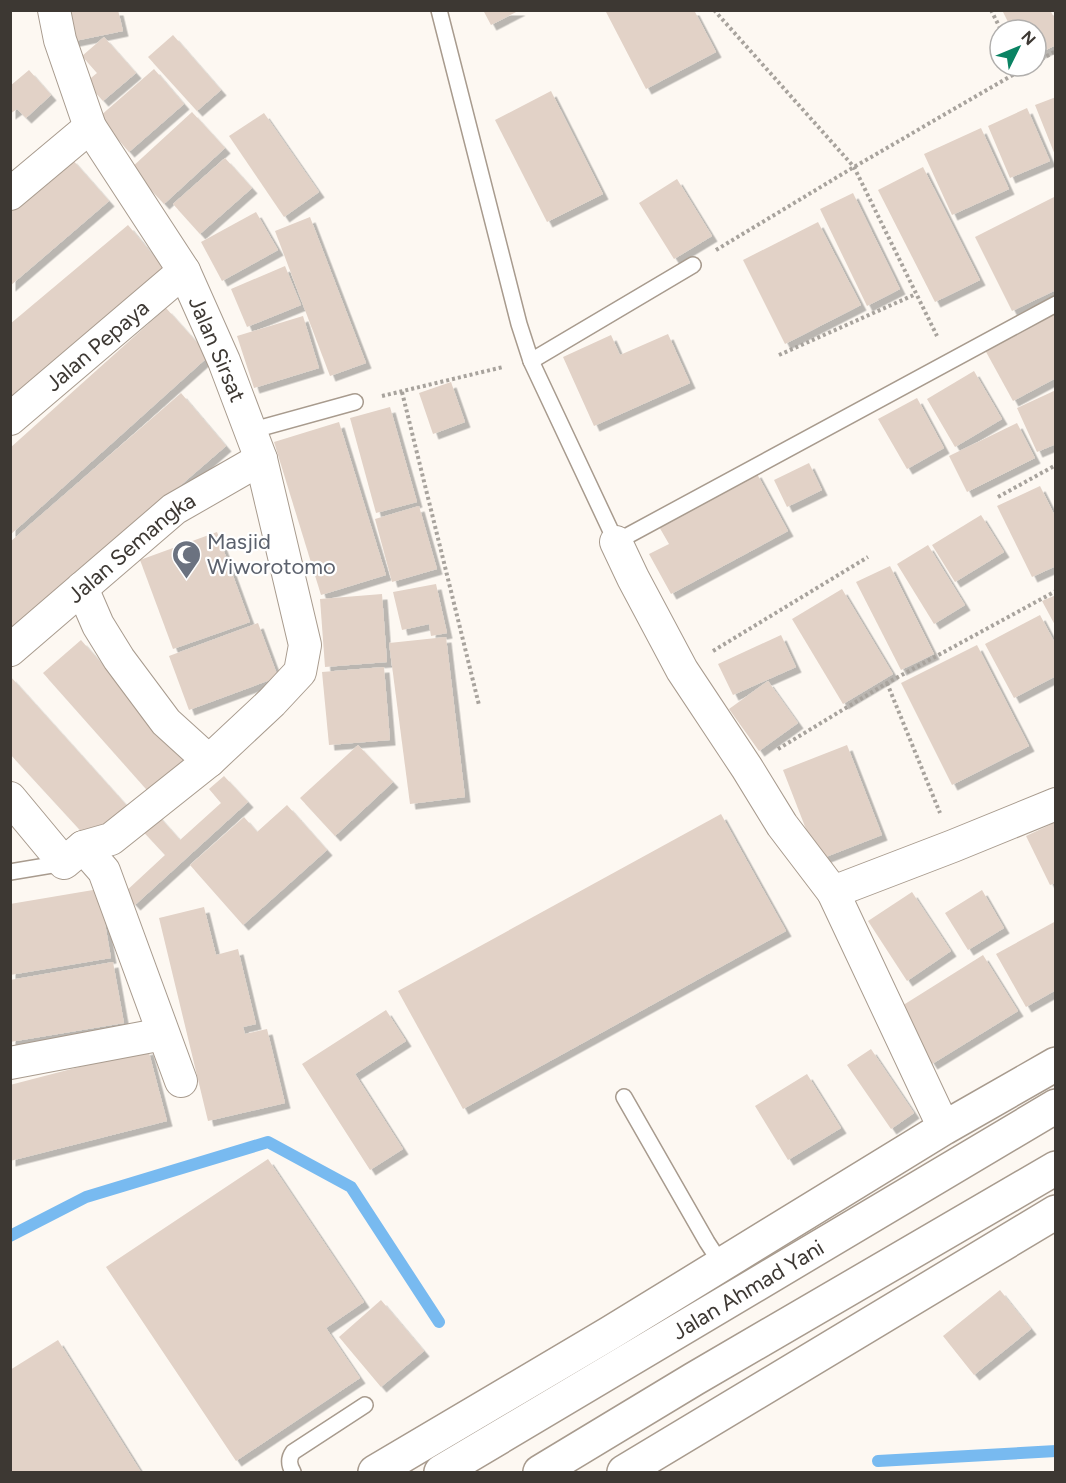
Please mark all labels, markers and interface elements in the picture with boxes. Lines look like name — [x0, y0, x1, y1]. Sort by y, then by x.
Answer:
north arrow — [988, 18, 1048, 78]
text: N — [1017, 27, 1040, 49]
street label: Jalan Sirsat — [183, 292, 251, 406]
street label: Jalan Pepaya — [40, 294, 154, 397]
street label: Jalan Semangka — [62, 486, 200, 608]
place label: Masjid Wiworotomo — [207, 528, 336, 580]
mosque icon: Masjid Wiworotomo — [170, 538, 202, 580]
street label: Jalan Ahmad Yani — [667, 1233, 829, 1345]

